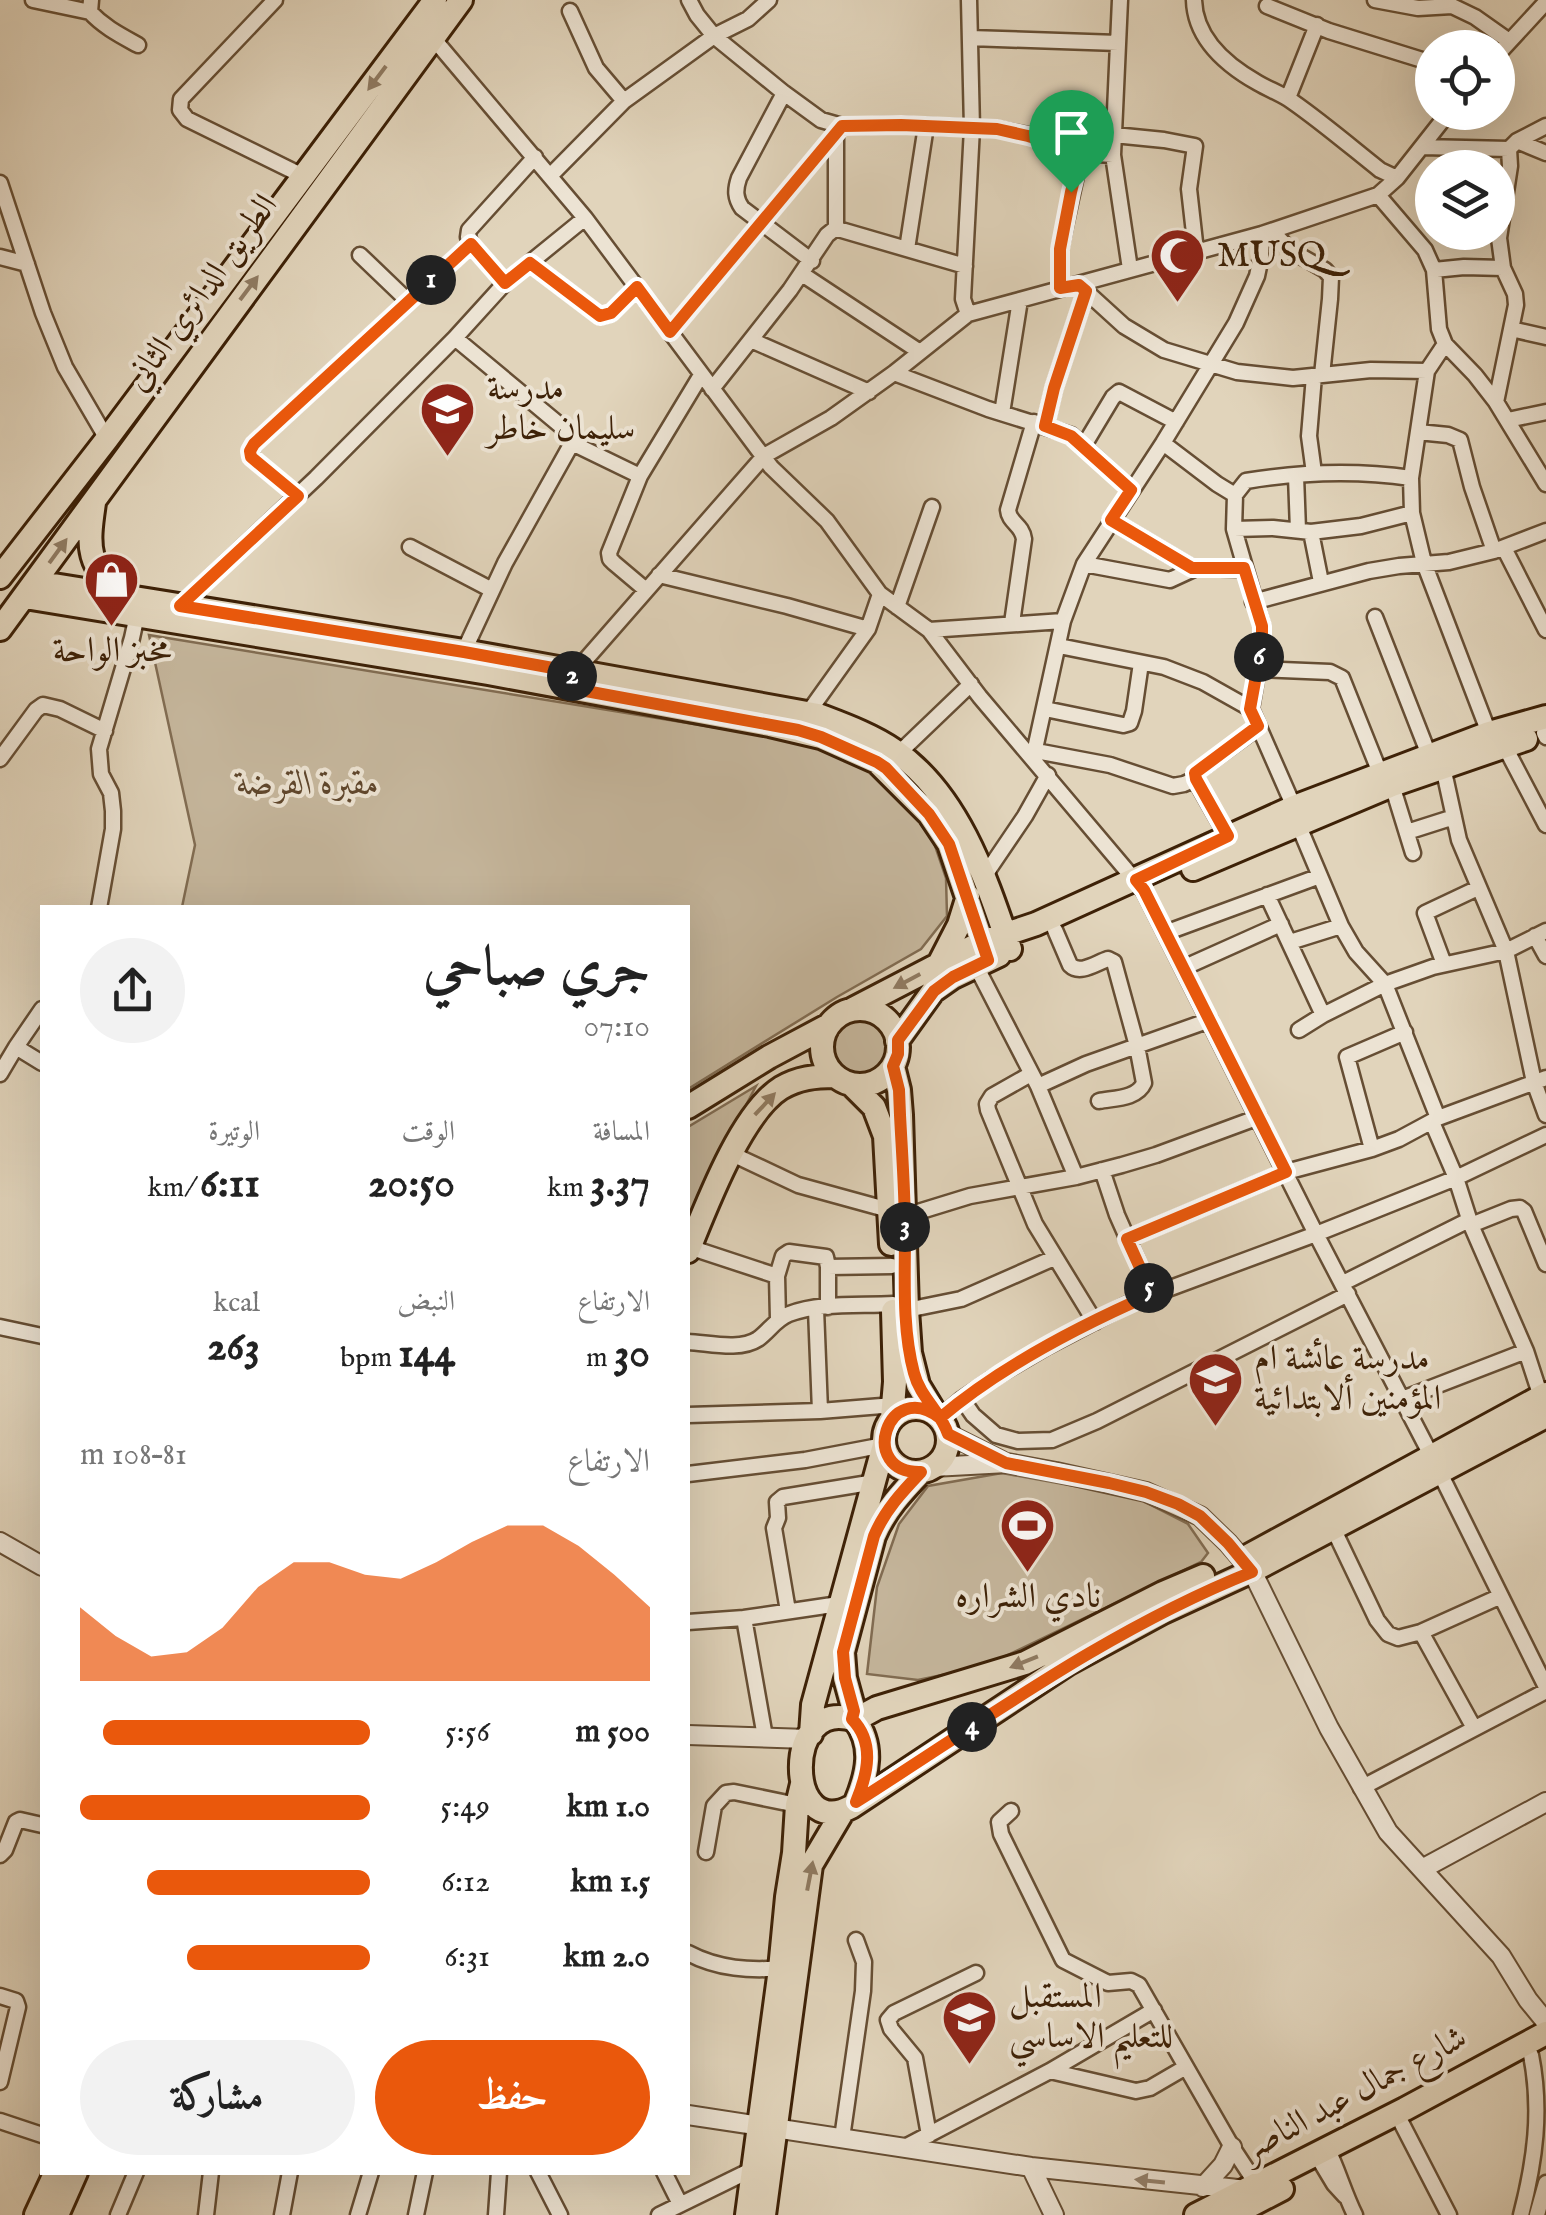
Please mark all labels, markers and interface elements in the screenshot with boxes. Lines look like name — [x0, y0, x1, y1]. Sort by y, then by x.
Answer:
map controls — [1415, 30, 1515, 250]
button: locate — [1415, 30, 1515, 130]
one-way arrow — [367, 65, 387, 91]
pin — [1029, 90, 1114, 193]
icon: arrive — [1044, 105, 1099, 160]
button: layers — [1415, 150, 1515, 250]
street label: الطريق الدائري الثاني — [115, 186, 292, 403]
mosque icon: MUSQ — [1148, 226, 1208, 305]
place label: MUSQ — [1217, 234, 1350, 279]
pin: 1 — [406, 255, 456, 305]
text: 1 — [426, 262, 436, 297]
one-way arrow — [239, 275, 258, 301]
place label: مدرسة سليمان خاطر — [484, 367, 635, 452]
school or university icon: مدرسة سليمان خاطر — [418, 379, 478, 458]
one-way arrow — [48, 538, 67, 564]
shop icon: مخبز الواحة — [82, 550, 142, 629]
place label: مخبز الواحة — [52, 629, 172, 674]
pin: 6 — [1234, 632, 1284, 682]
text: 6 — [1253, 639, 1265, 674]
pin: 2 — [547, 651, 597, 701]
text: 2 — [565, 658, 579, 693]
park label: مقبرة القرضة — [234, 762, 380, 807]
text: جري صباحي — [423, 934, 650, 1004]
button: share — [80, 938, 185, 1043]
one-way arrow — [892, 972, 921, 989]
text: 07:10 — [583, 1007, 650, 1048]
one-way arrow — [753, 1092, 776, 1116]
text: الوتيرة — [208, 1115, 260, 1150]
text: الوقت — [401, 1115, 455, 1150]
text: المسافة — [593, 1115, 650, 1150]
text: 6:11 — [200, 1158, 260, 1211]
text: 20:50 — [368, 1158, 455, 1211]
text: 3.37 — [590, 1158, 650, 1211]
text: /km — [148, 1171, 200, 1206]
text: km — [547, 1171, 590, 1206]
pin: 3 — [880, 1202, 930, 1252]
text: 3 — [900, 1209, 910, 1244]
pin: 5 — [1124, 1263, 1174, 1313]
text: 5 — [1144, 1270, 1154, 1305]
text: النبض — [397, 1285, 455, 1320]
text: الارتفاع — [577, 1285, 650, 1320]
text: kcal — [213, 1286, 260, 1321]
text: 263 — [207, 1321, 260, 1374]
text: 144 — [398, 1328, 455, 1381]
text: 30 — [614, 1328, 650, 1381]
place label: مدرسة عائشة ام المؤمنين ألابتدائية — [1254, 1337, 1441, 1422]
text: bpm — [340, 1341, 398, 1376]
text: m — [586, 1341, 614, 1376]
school or university icon: مدرسة عائشة ام المؤمنين ألابتدائية — [1185, 1349, 1245, 1428]
text: 81–108 m — [80, 1435, 187, 1476]
text: الارتفاع — [567, 1442, 650, 1483]
sports icon: نادي الشراره — [998, 1496, 1058, 1575]
place label: نادي الشراره — [955, 1575, 1101, 1623]
one-way arrow — [1008, 1655, 1038, 1671]
pin: 4 — [947, 1702, 997, 1752]
text: 4 — [965, 1709, 979, 1744]
text: 5:56 — [445, 1712, 490, 1753]
text: 500 m — [575, 1712, 650, 1753]
text: 5:49 — [440, 1787, 490, 1828]
text: 1.0 km — [567, 1787, 650, 1828]
one-way arrow — [803, 1860, 818, 1891]
text: 6:12 — [441, 1862, 490, 1903]
text: 1.5 km — [571, 1862, 650, 1903]
text: 6:31 — [444, 1937, 490, 1978]
text: 2.0 km — [564, 1937, 650, 1978]
place label: المستقبل للتعليم الاساسي — [1009, 1975, 1173, 2070]
school or university icon: المستقبل للتعليم الاساسي — [940, 1987, 1000, 2066]
street label: شارع جمال عبد الناصر — [1231, 2016, 1477, 2178]
button: مشاركة — [80, 2040, 355, 2155]
button: حفظ — [375, 2040, 650, 2155]
one-way arrow — [1134, 2173, 1166, 2189]

